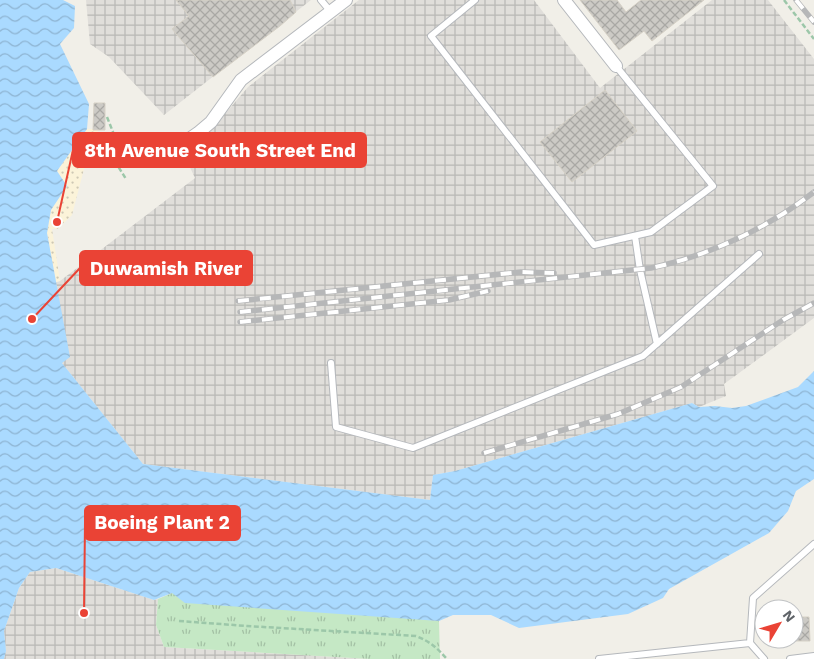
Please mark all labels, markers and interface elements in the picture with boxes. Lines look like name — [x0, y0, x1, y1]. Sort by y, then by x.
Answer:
callout: 8th Avenue South Street End — [73, 133, 366, 167]
text: 8th Avenue South Street End — [84, 139, 356, 162]
callout: Duwamish River — [80, 251, 252, 285]
text: Duwamish River — [90, 257, 243, 280]
callout: Boeing Plant 2 — [85, 506, 240, 540]
text: Boeing Plant 2 — [94, 511, 230, 534]
north arrow — [754, 599, 804, 649]
text: N — [780, 607, 799, 625]

